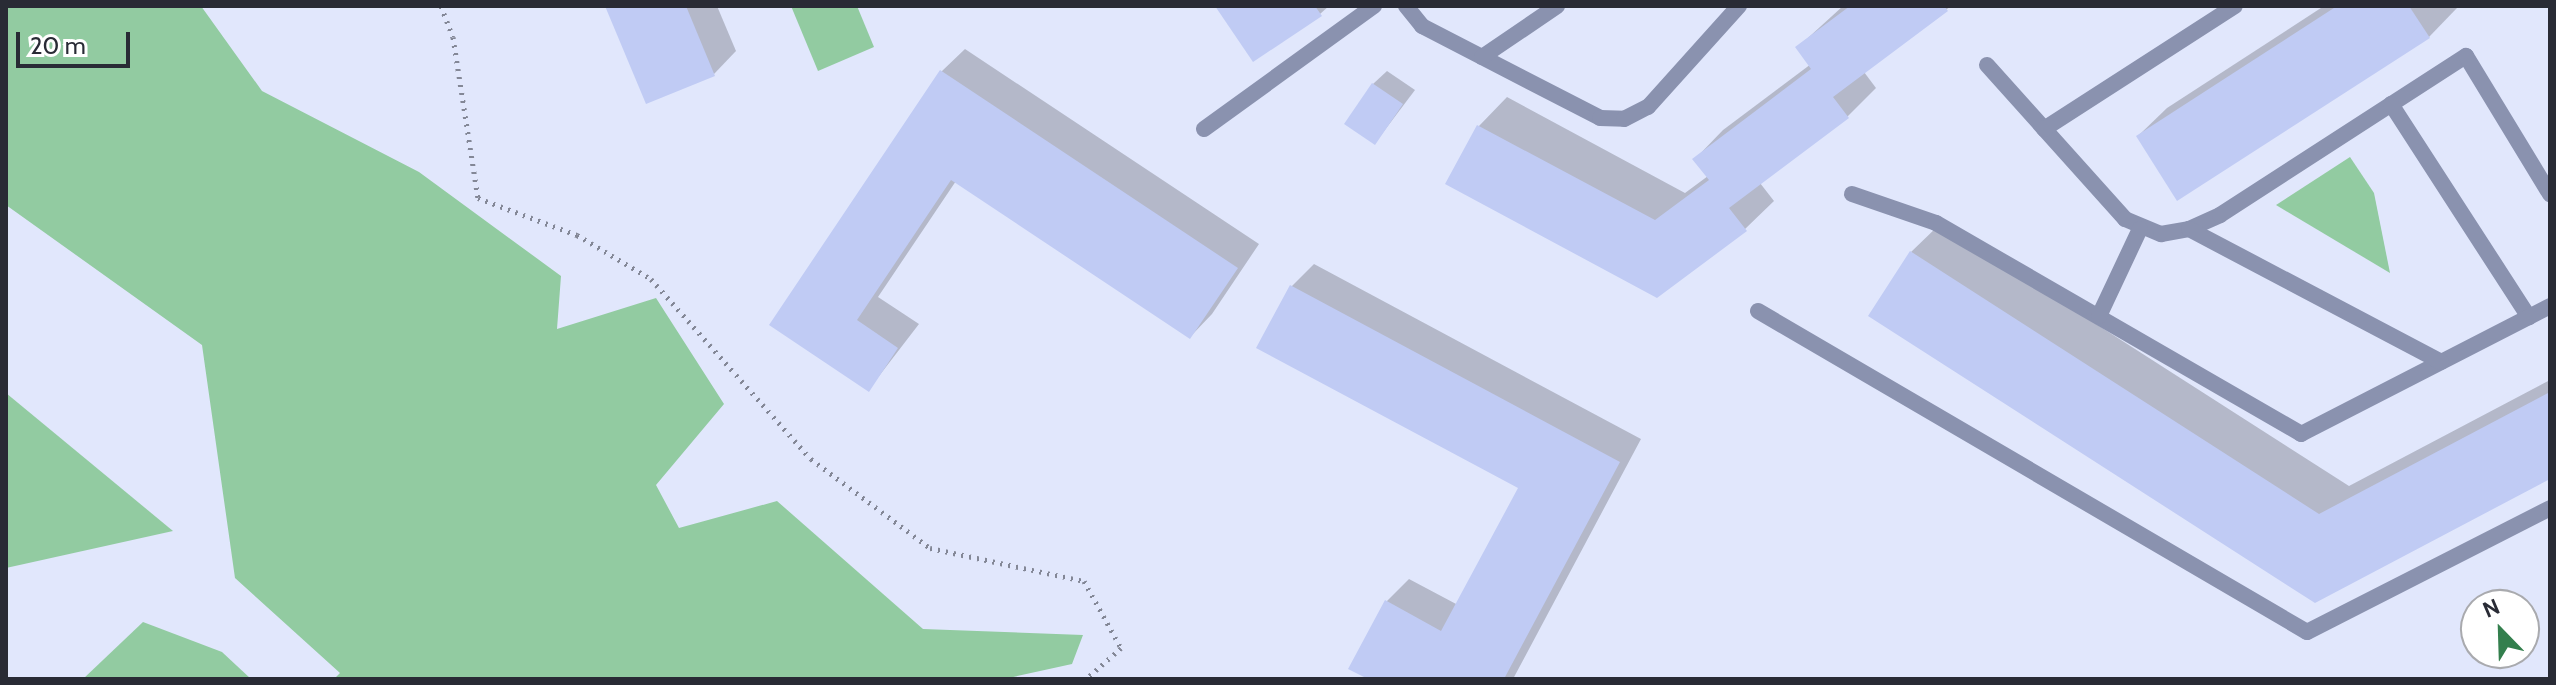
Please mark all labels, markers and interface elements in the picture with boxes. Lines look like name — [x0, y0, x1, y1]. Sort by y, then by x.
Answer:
scale bar — [20, 16, 134, 66]
text: 20 m — [30, 31, 86, 60]
north arrow — [2460, 589, 2540, 669]
text: N — [2479, 593, 2504, 624]

